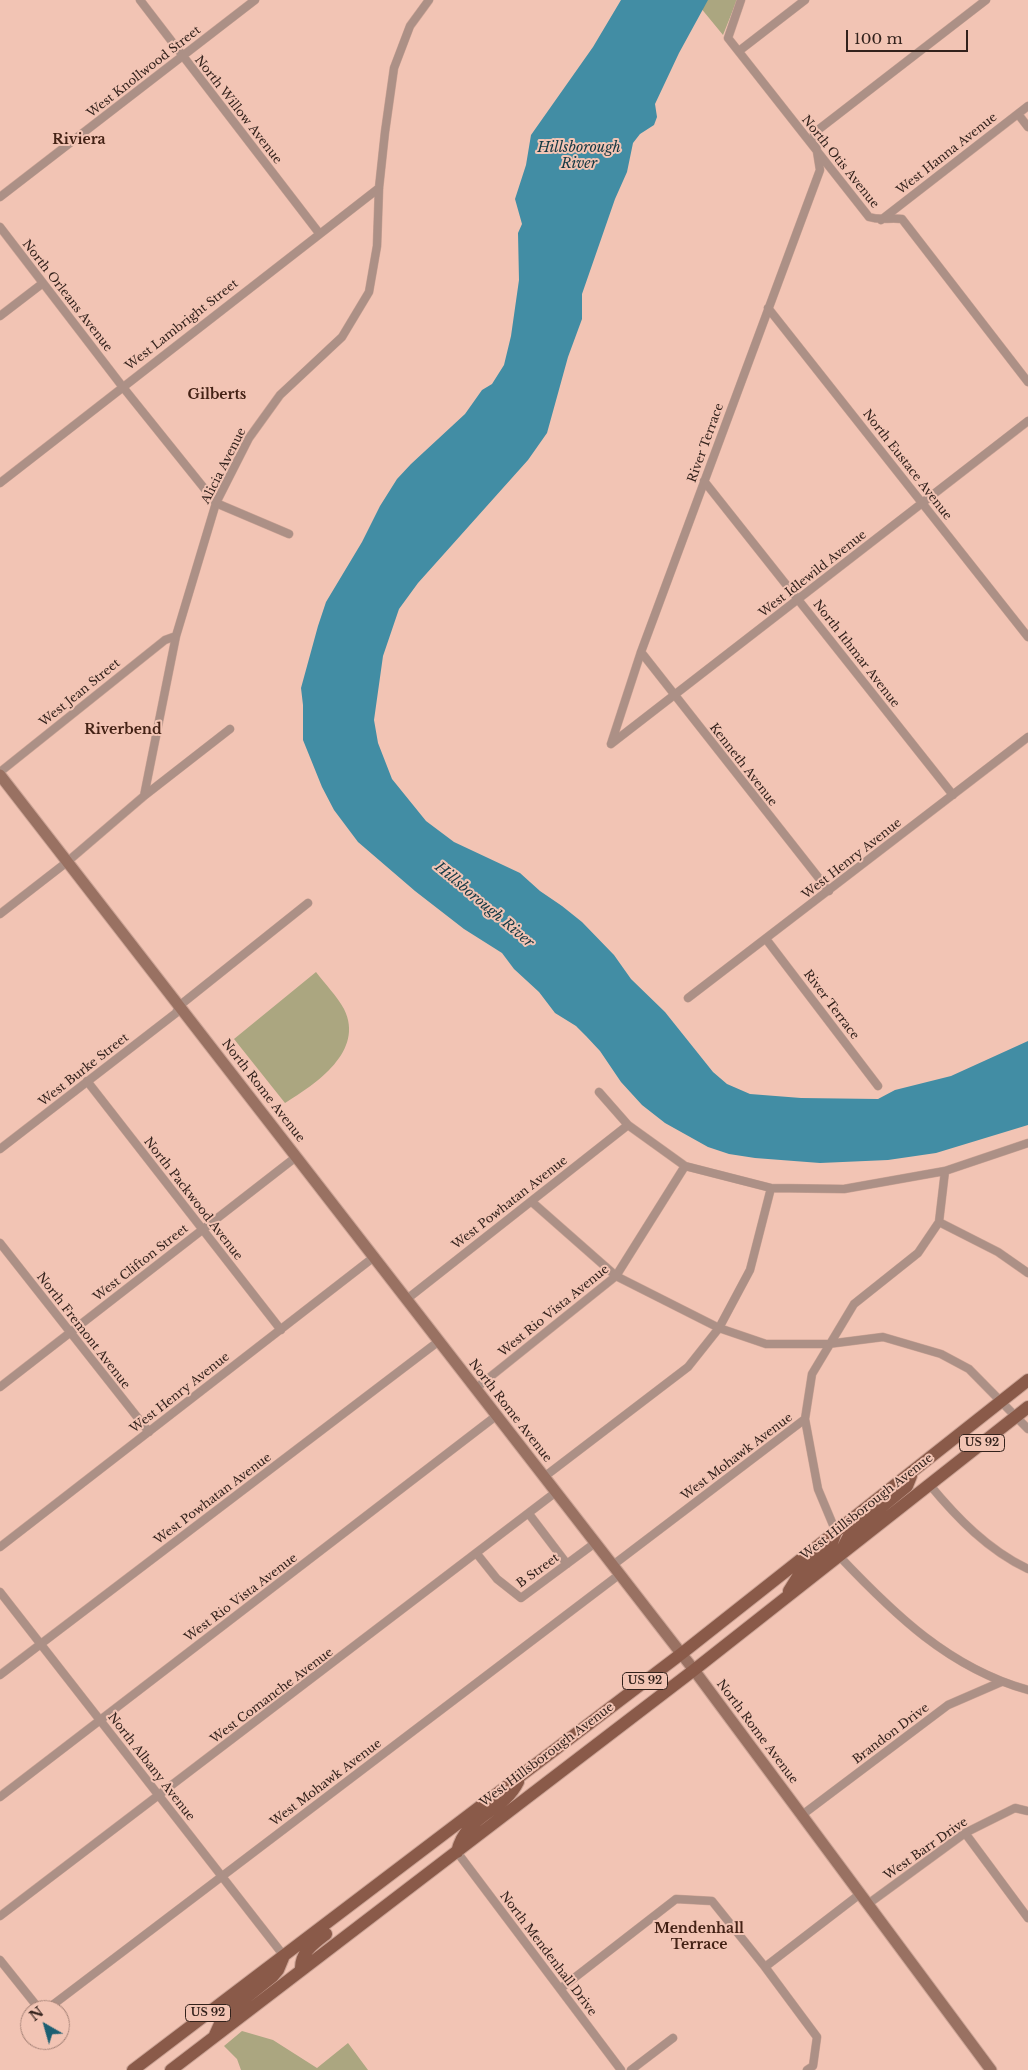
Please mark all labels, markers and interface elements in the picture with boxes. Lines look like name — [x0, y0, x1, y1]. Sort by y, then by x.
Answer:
scale bar — [848, 20, 970, 52]
street label: West Knollwood Street — [84, 23, 204, 121]
text: 100 m — [854, 29, 903, 48]
street label: North Willow Avenue — [191, 53, 285, 167]
street label: West Hanna Avenue — [894, 110, 1000, 198]
street label: North Otis Avenue — [798, 113, 882, 211]
district label: Riviera — [52, 132, 106, 148]
water label: Hillsborough River — [537, 140, 621, 172]
street label: North Orleans Avenue — [19, 237, 115, 355]
street label: West Lambright Street — [123, 277, 241, 373]
district label: Gilberts — [188, 387, 246, 403]
street label: River Terrace — [685, 401, 727, 485]
street label: North Eustace Avenue — [859, 407, 955, 523]
street label: Alicia Avenue — [199, 426, 249, 506]
street label: West Idlewild Avenue — [756, 528, 870, 620]
street label: North Ithmar Avenue — [810, 597, 902, 711]
street label: West Jean Street — [37, 656, 123, 730]
street label: Kenneth Avenue — [706, 721, 780, 809]
district label: Riverbend — [84, 722, 162, 738]
street label: West Henry Avenue — [800, 816, 904, 902]
water label: Hillsborough River — [431, 859, 537, 951]
street label: River Terrace — [800, 967, 862, 1043]
street label: West Burke Street — [36, 1031, 132, 1109]
street label: North Rome Avenue — [218, 1037, 308, 1145]
street label: North Packwood Avenue — [141, 1135, 245, 1263]
street label: West Powhatan Avenue — [449, 1153, 571, 1253]
street label: West Clifton Street — [91, 1222, 191, 1304]
street label: West Rio Vista Avenue — [496, 1262, 612, 1360]
street label: North Fremont Avenue — [33, 1270, 133, 1392]
street label: West Henry Avenue — [128, 1350, 232, 1436]
street label: North Rome Avenue — [465, 1357, 555, 1465]
street label: West Mohawk Avenue — [679, 1410, 795, 1504]
road number: US 92 — [960, 1435, 1004, 1452]
street label: West Powhatan Avenue — [152, 1450, 274, 1548]
street label: West Hillsborough Avenue — [798, 1451, 936, 1563]
street label: West Rio Vista Avenue — [182, 1551, 300, 1645]
street label: B Street — [514, 1551, 562, 1591]
street label: West Comanche Avenue — [208, 1645, 336, 1747]
road number: US 92 — [622, 1672, 668, 1690]
street label: North Rome Avenue — [713, 1677, 801, 1787]
street label: West Hillsborough Avenue — [477, 1700, 617, 1810]
street label: Brandon Drive — [850, 1701, 932, 1767]
street label: North Albany Avenue — [104, 1710, 198, 1824]
street label: West Mohawk Avenue — [268, 1736, 384, 1830]
street label: West Barr Drive — [882, 1815, 970, 1883]
street label: North Mendenhall Drive — [497, 1889, 599, 2019]
district label: Mendenhall Terrace — [654, 1921, 744, 1954]
north arrow — [20, 2000, 70, 2050]
text: N — [26, 2003, 47, 2025]
road number: US 92 — [186, 2005, 230, 2022]

